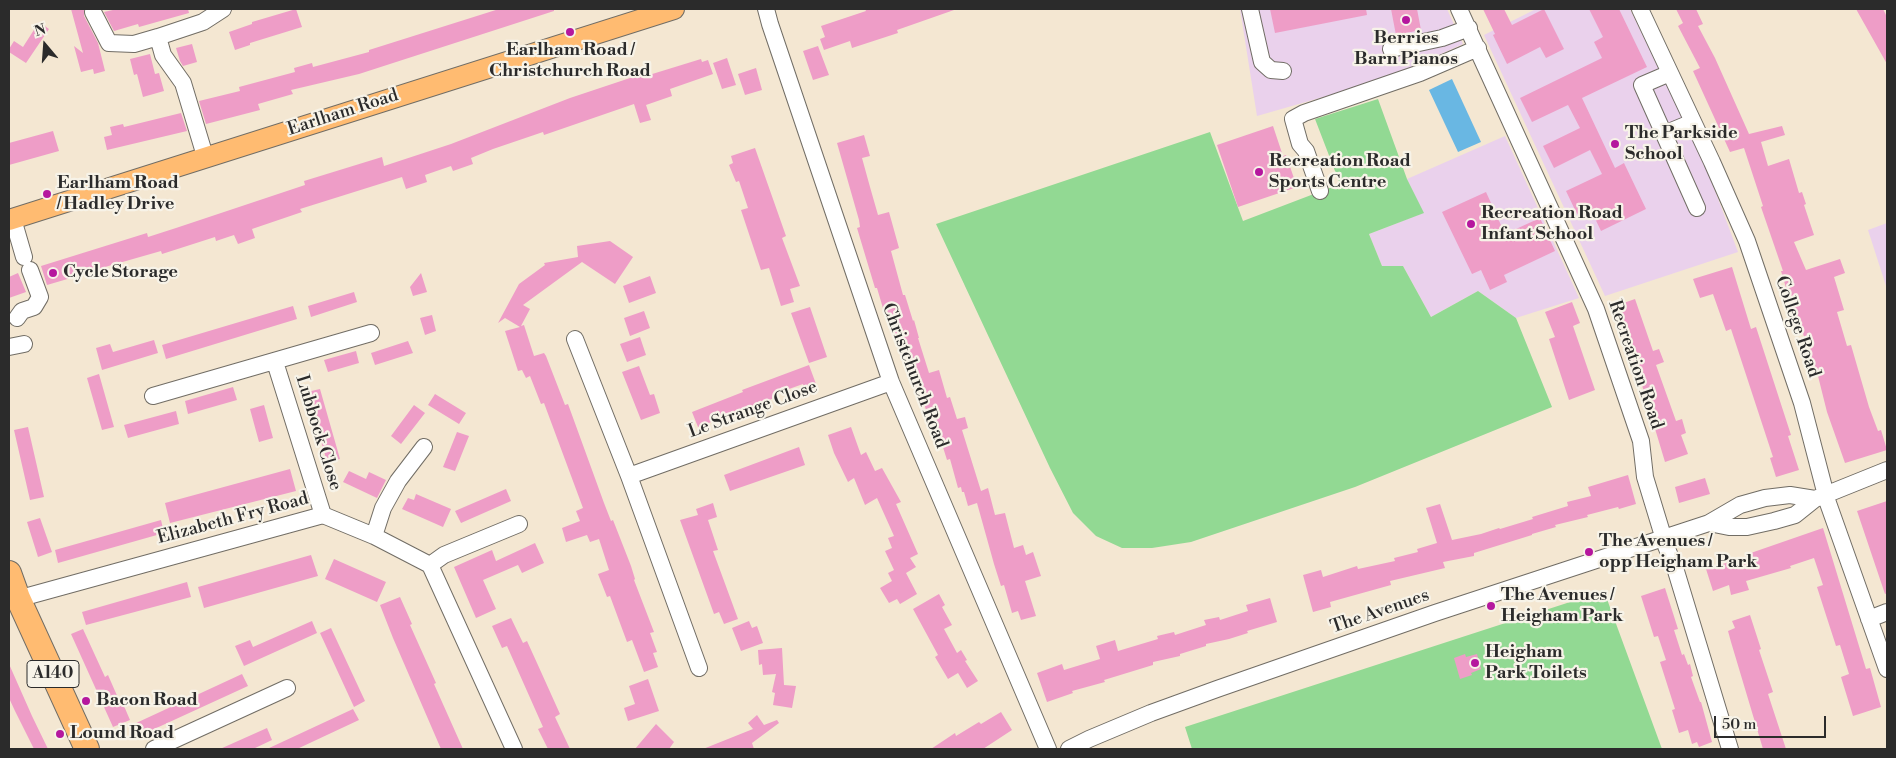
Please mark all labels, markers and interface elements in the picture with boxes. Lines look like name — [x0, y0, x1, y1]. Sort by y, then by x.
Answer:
marker: Berries Barn Pianos — [1400, 14, 1412, 26]
north arrow — [20, 20, 70, 70]
text: N — [32, 20, 48, 41]
marker: Earlham Road / Christchurch Road — [564, 26, 576, 38]
place label: Berries Barn Pianos — [1354, 28, 1458, 70]
place label: Earlham Road / Christchurch Road — [489, 40, 651, 82]
street label: Earlham Road — [285, 85, 401, 141]
place label: The Parkside School — [1625, 123, 1738, 166]
marker: The Parkside School — [1609, 138, 1621, 150]
place label: Recreation Road Sports Centre — [1269, 151, 1411, 193]
marker: Recreation Road Sports Centre — [1253, 166, 1265, 178]
place label: Earlham Road / Hadley Drive — [57, 173, 179, 215]
marker: Earlham Road / Hadley Drive — [41, 188, 53, 200]
place label: Recreation Road Infant School — [1481, 203, 1623, 245]
marker: Recreation Road Infant School — [1465, 218, 1477, 230]
place label: Cycle Storage — [63, 262, 178, 284]
marker: Cycle Storage — [47, 267, 59, 279]
street label: College Road — [1770, 273, 1824, 381]
street label: Recreation Road — [1603, 298, 1667, 432]
street label: Christchurch Road — [876, 300, 952, 452]
street label: Lubbock Close — [290, 373, 346, 493]
street label: Le Strange Close — [686, 377, 820, 443]
street label: Elizabeth Fry Road — [155, 488, 311, 550]
place label: The Avenues / opp Heigham Park — [1599, 531, 1757, 574]
marker: The Avenues / opp Heigham Park — [1583, 546, 1595, 558]
street label: The Avenues — [1328, 585, 1432, 639]
place label: The Avenues / Heigham Park — [1501, 585, 1623, 628]
marker: The Avenues / Heigham Park — [1485, 600, 1497, 612]
place label: Heigham Park Toilets — [1485, 642, 1587, 684]
marker: Heigham Park Toilets — [1469, 657, 1481, 669]
road number: A140 — [27, 661, 79, 688]
place label: Bacon Road — [96, 690, 198, 712]
marker: Bacon Road — [80, 695, 92, 707]
scale bar — [1716, 706, 1828, 738]
text: 50 m — [1722, 715, 1756, 734]
place label: Lound Road — [70, 723, 174, 745]
marker: Lound Road — [54, 728, 66, 740]

